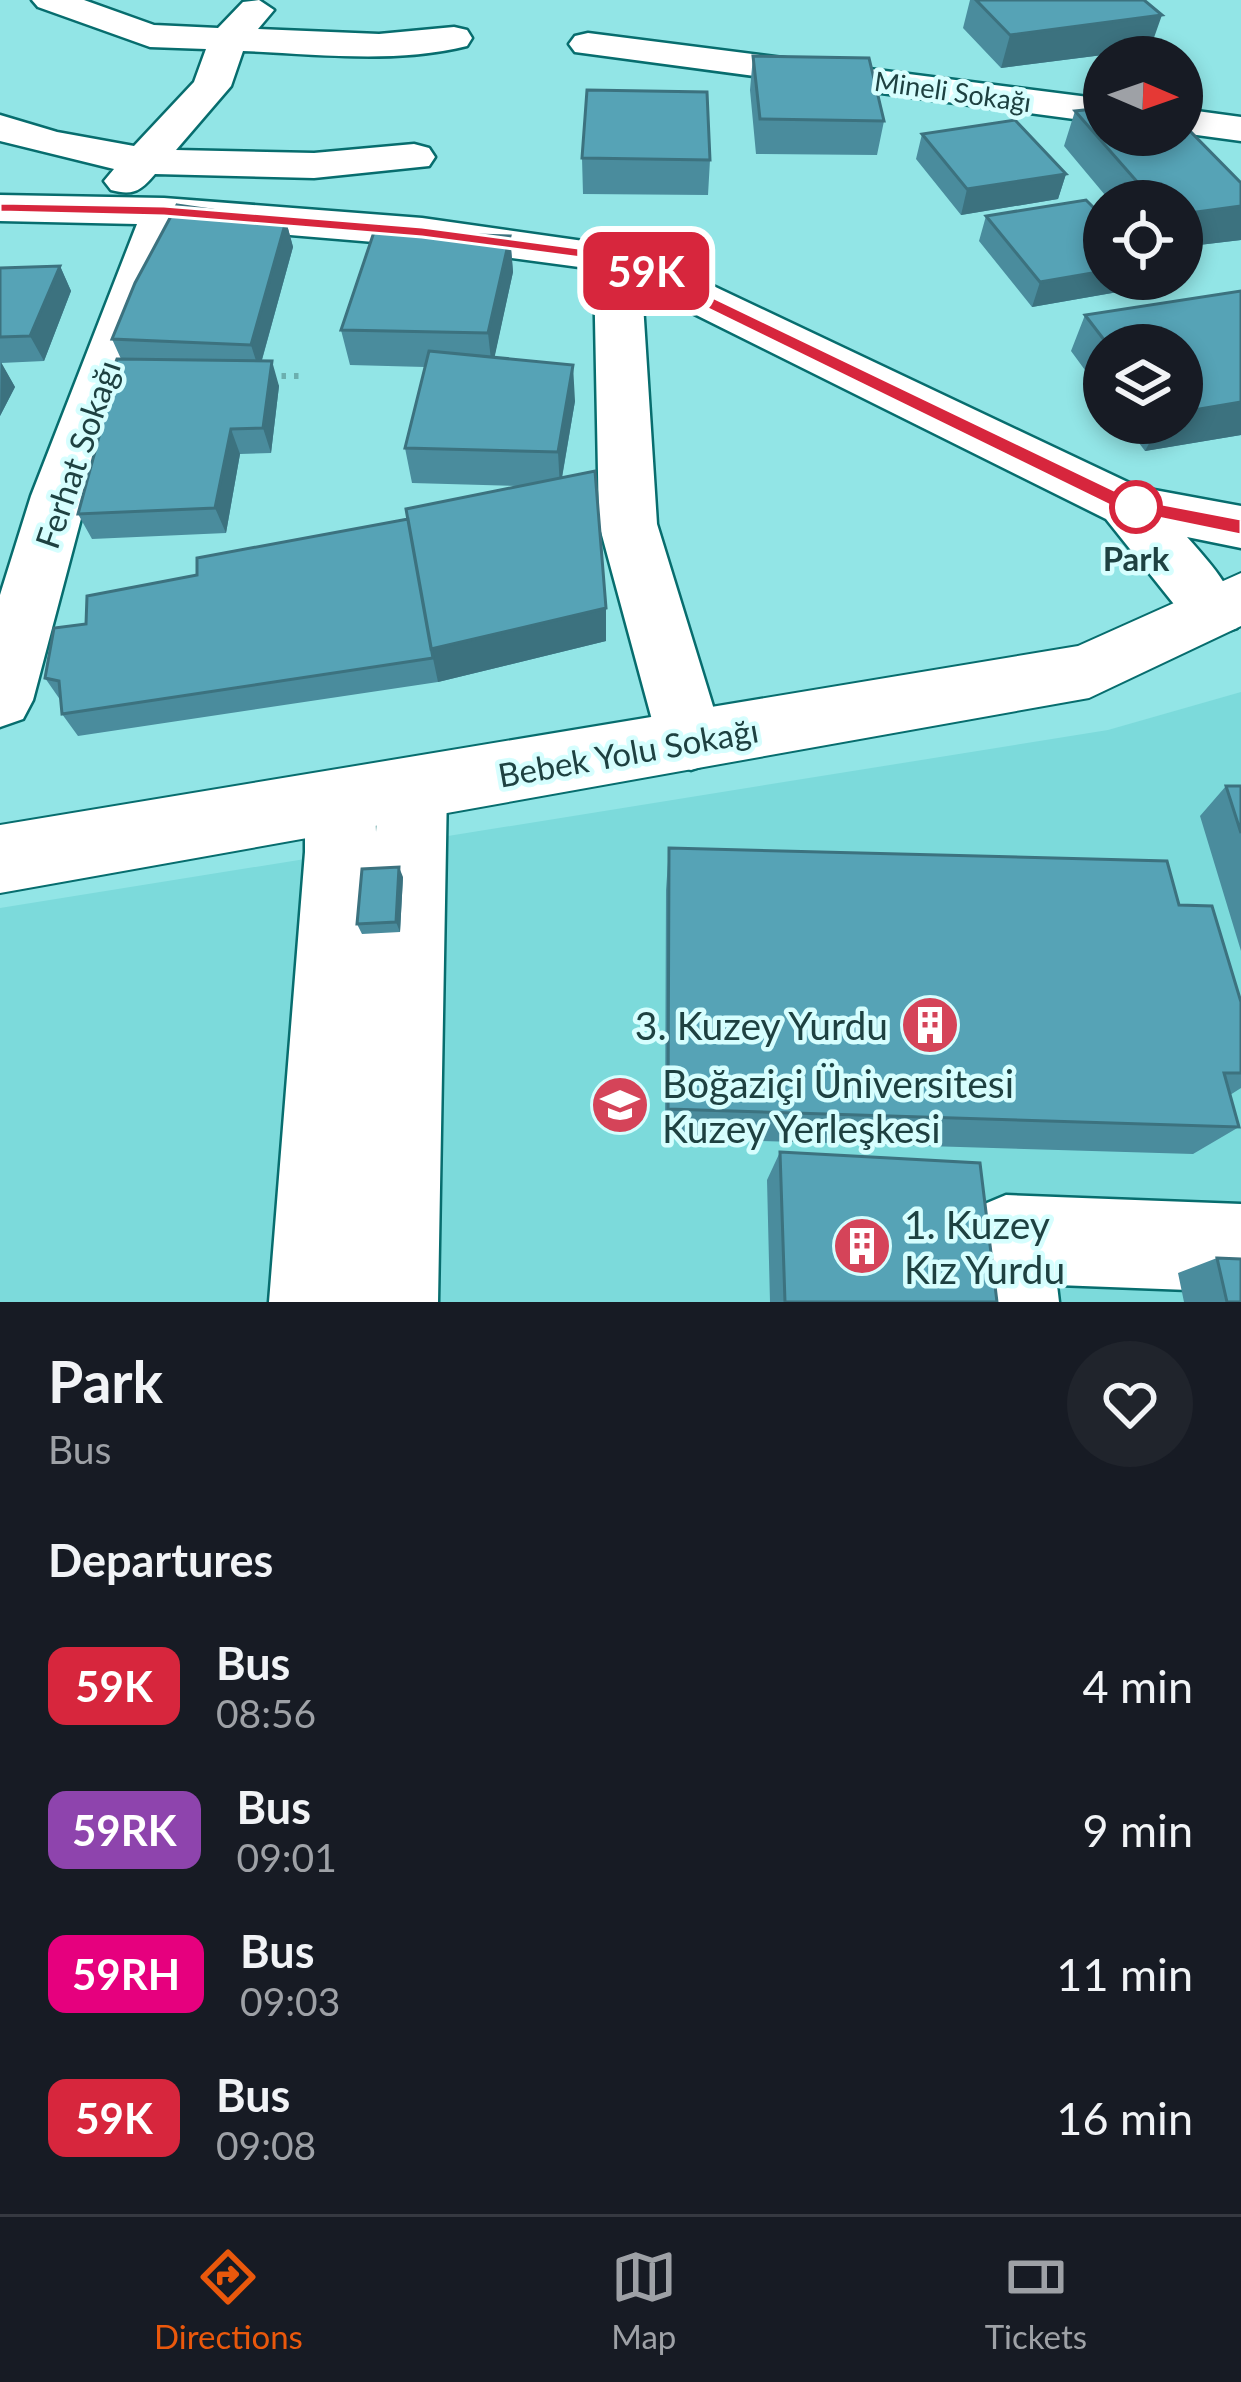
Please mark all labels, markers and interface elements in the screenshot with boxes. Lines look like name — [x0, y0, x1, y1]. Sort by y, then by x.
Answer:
north arrow — [1083, 36, 1203, 156]
map controls — [1083, 36, 1203, 444]
street label: Mineli Sokağı — [872, 64, 1034, 118]
button: locate — [1083, 180, 1203, 300]
line badge: 59K — [577, 232, 715, 310]
text: 59K — [607, 246, 685, 296]
button: layers — [1083, 324, 1203, 444]
street label: Ferhat Sokağı — [26, 355, 128, 553]
marker: Park — [1111, 482, 1161, 532]
place label: Park — [1103, 538, 1170, 578]
street label: Bebek Yolu Sokağı — [495, 709, 761, 795]
building icon: 3. Kuzey Yurdu — [899, 994, 961, 1056]
place label: 3. Kuzey Yurdu — [635, 1002, 888, 1048]
place label: Boğaziçi Üniversitesi Kuzey Yerleşkesi — [662, 1060, 1014, 1151]
school or university icon: Boğaziçi Üniversitesi Kuzey Yerleşkesi — [589, 1074, 651, 1136]
place label: 1. Kuzey Kız Yurdu — [904, 1201, 1065, 1292]
building icon: 1. Kuzey Kız Yurdu — [831, 1215, 893, 1277]
button: heart — [1067, 1341, 1193, 1467]
text: Park — [48, 1347, 163, 1415]
text: Bus — [48, 1426, 111, 1472]
text: Departures — [48, 1533, 273, 1587]
text: Bus — [216, 1636, 290, 1690]
text: 4 min — [1082, 1659, 1193, 1713]
text: 59K — [75, 1661, 153, 1711]
text: 08:56 — [216, 1690, 316, 1736]
text: Bus — [237, 1780, 311, 1834]
text: 9 min — [1082, 1803, 1193, 1857]
text: 59RK — [72, 1805, 177, 1855]
text: 09:01 — [237, 1834, 337, 1880]
text: Bus — [240, 1924, 314, 1978]
text: 11 min — [1056, 1947, 1193, 2001]
text: 59RH — [72, 1949, 180, 1999]
text: 09:03 — [240, 1978, 340, 2024]
text: Bus — [216, 2068, 290, 2122]
text: 16 min — [1056, 2091, 1193, 2145]
text: 59K — [75, 2093, 153, 2143]
text: 09:08 — [216, 2122, 316, 2168]
tab: Directions — [154, 2244, 303, 2356]
tab: Map — [611, 2244, 677, 2356]
tab: Tickets — [985, 2244, 1087, 2356]

